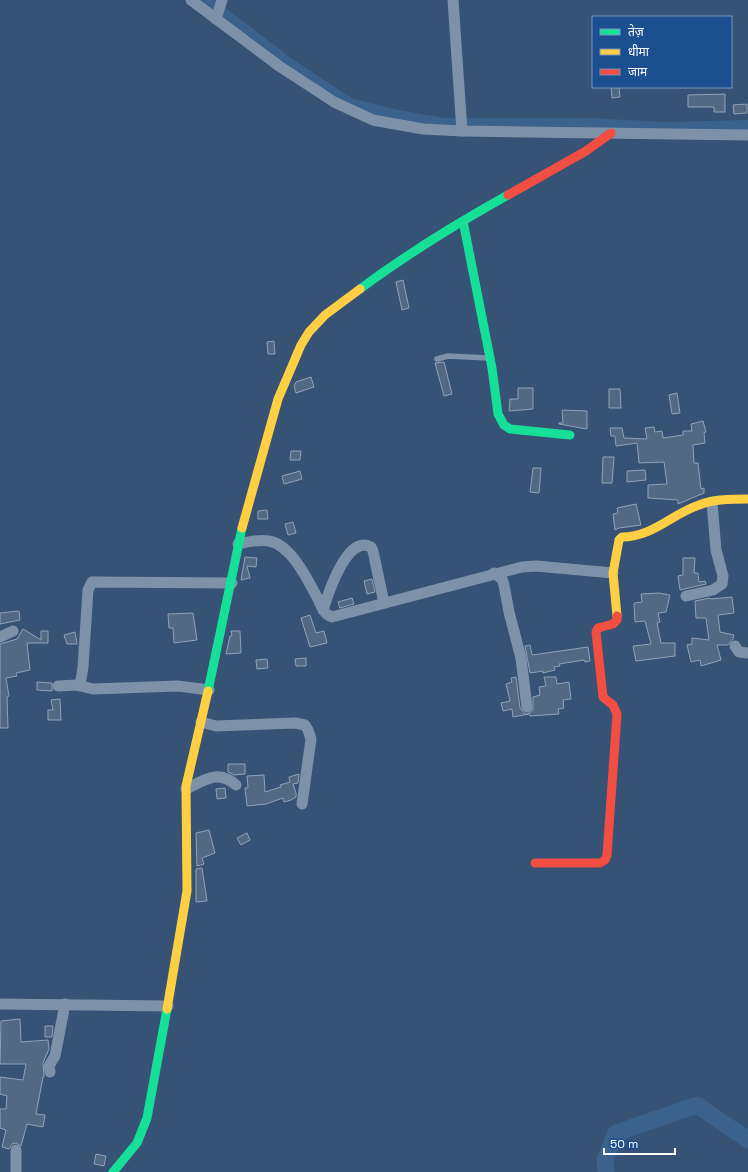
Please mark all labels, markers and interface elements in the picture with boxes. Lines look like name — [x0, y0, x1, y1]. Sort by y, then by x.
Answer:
legend — [592, 16, 732, 88]
text: तेज़ — [628, 24, 645, 40]
text: धीमा — [628, 44, 650, 60]
text: जाम — [628, 64, 648, 80]
scale bar — [604, 1130, 675, 1156]
text: 50 m — [610, 1136, 638, 1152]

